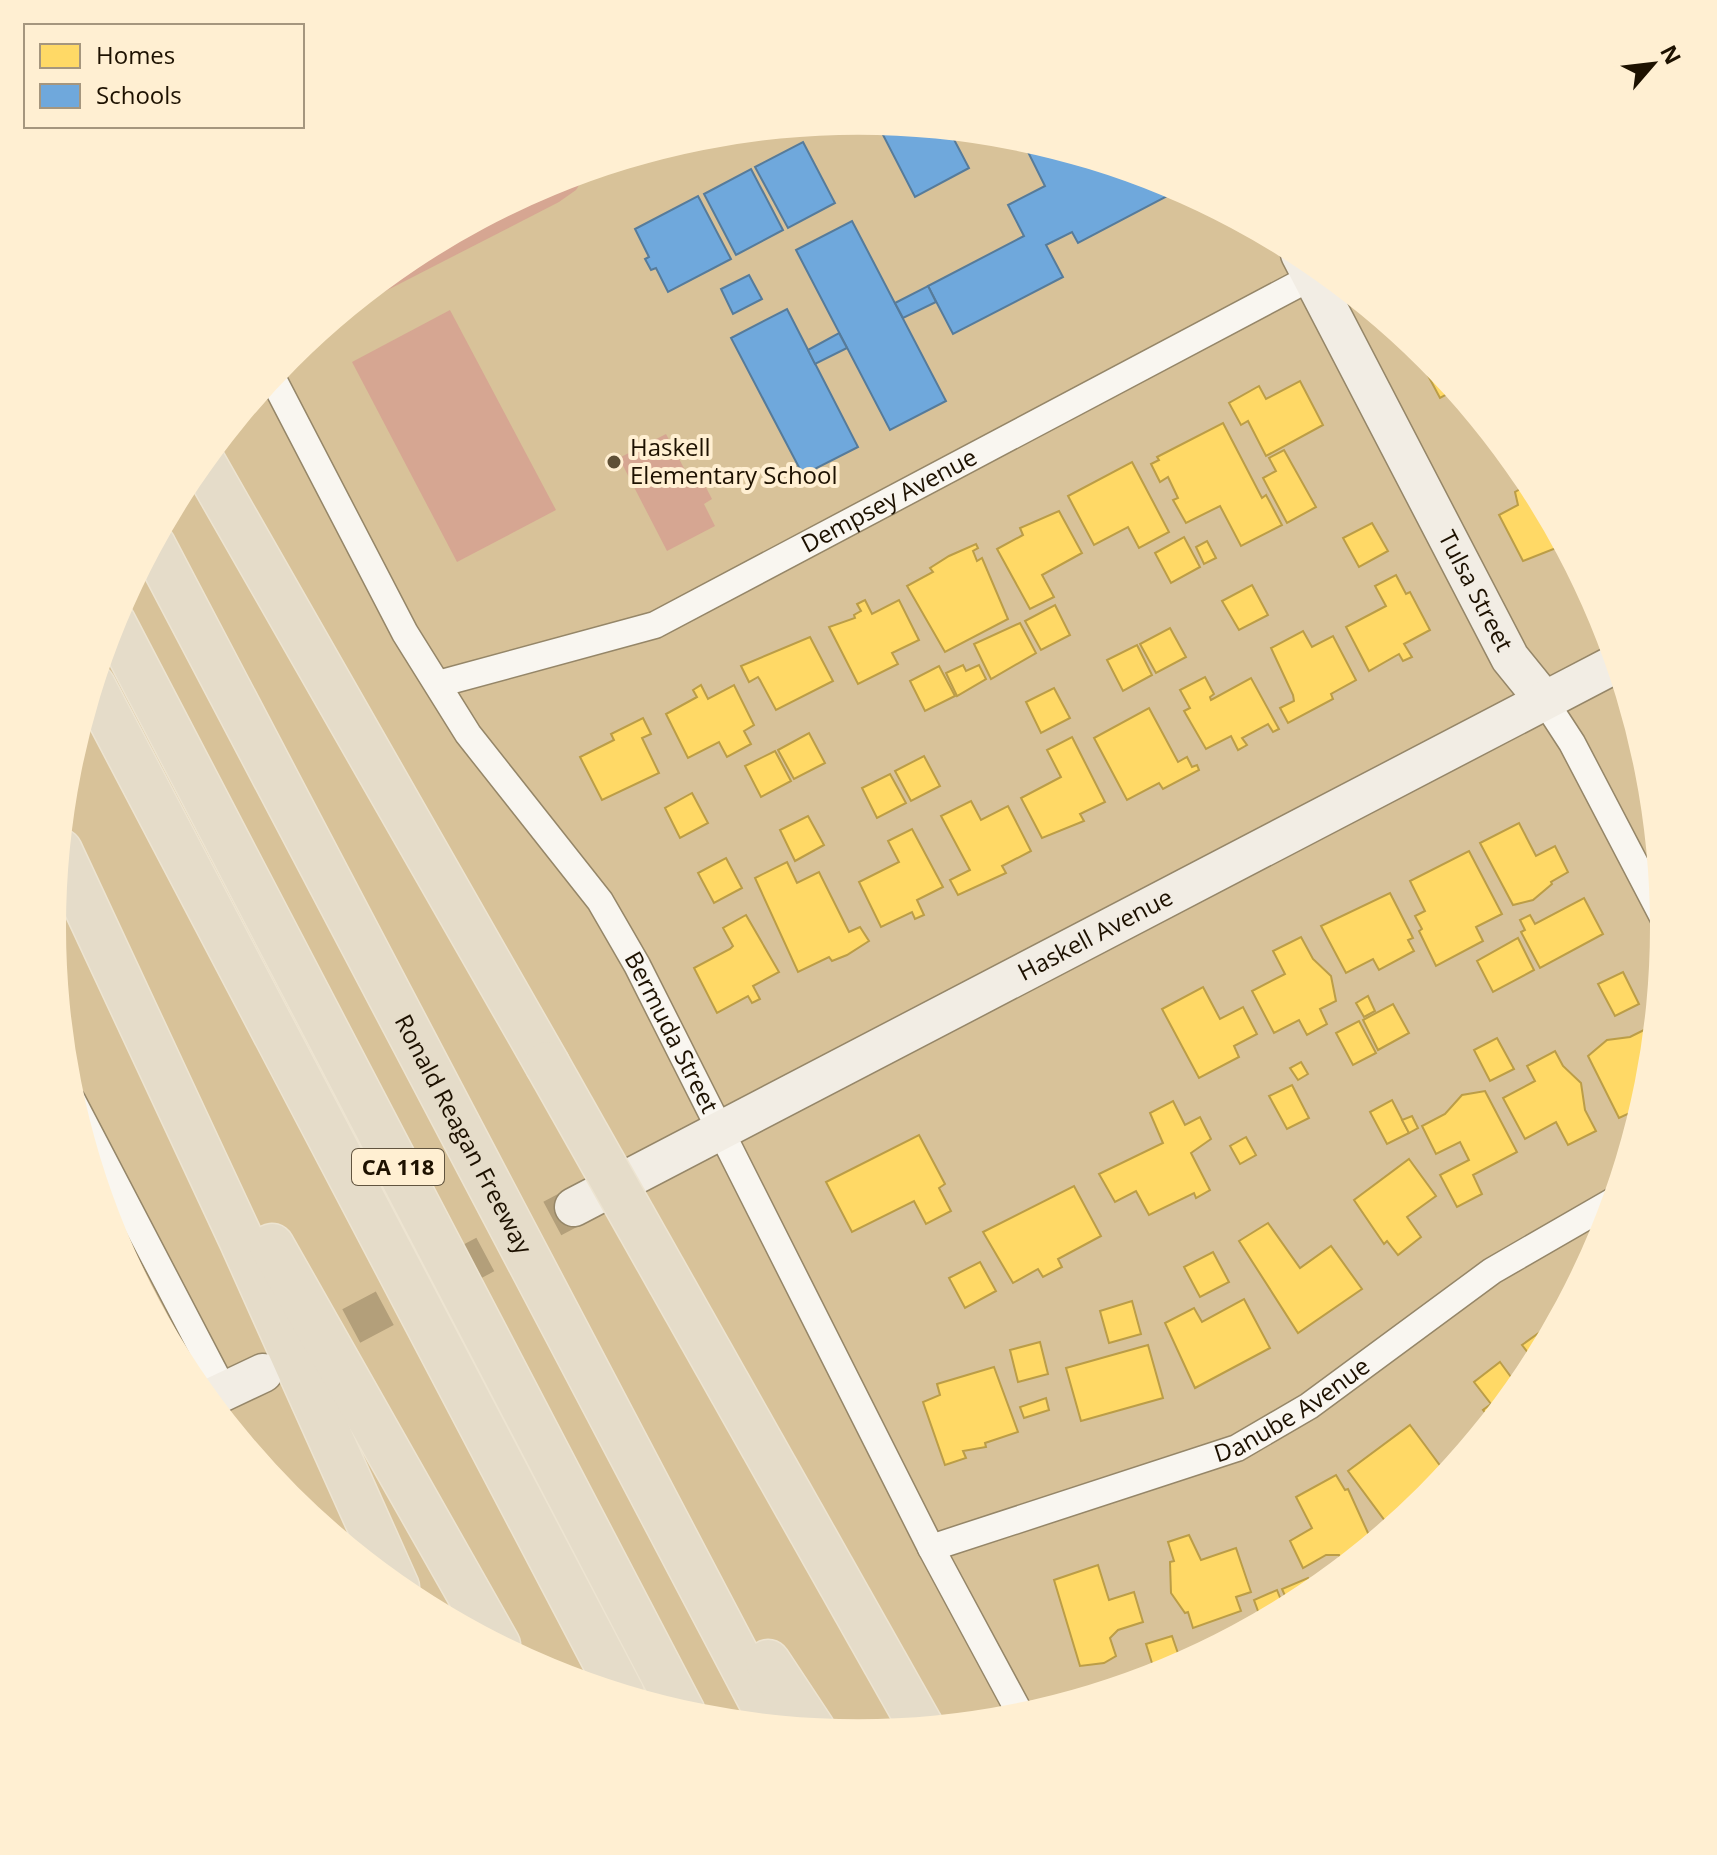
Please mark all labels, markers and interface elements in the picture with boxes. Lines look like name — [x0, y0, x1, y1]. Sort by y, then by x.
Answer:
legend — [24, 24, 304, 128]
north arrow — [1613, 24, 1693, 104]
text: Homes — [96, 38, 175, 71]
text: N — [1654, 39, 1689, 69]
text: Schools — [96, 78, 182, 111]
place label: Haskell Elementary School — [630, 430, 838, 491]
street label: Dempsey Avenue — [795, 439, 982, 560]
marker: Haskell Elementary School — [605, 453, 623, 471]
street label: Tulsa Street — [1431, 524, 1522, 657]
street label: Haskell Avenue — [1011, 880, 1178, 988]
street label: Bermuda Street — [618, 945, 727, 1118]
street label: Ronald Reagan Freeway — [388, 1008, 541, 1260]
road number: CA 118 — [352, 1149, 444, 1185]
street label: Danube Avenue — [1210, 1349, 1376, 1469]

